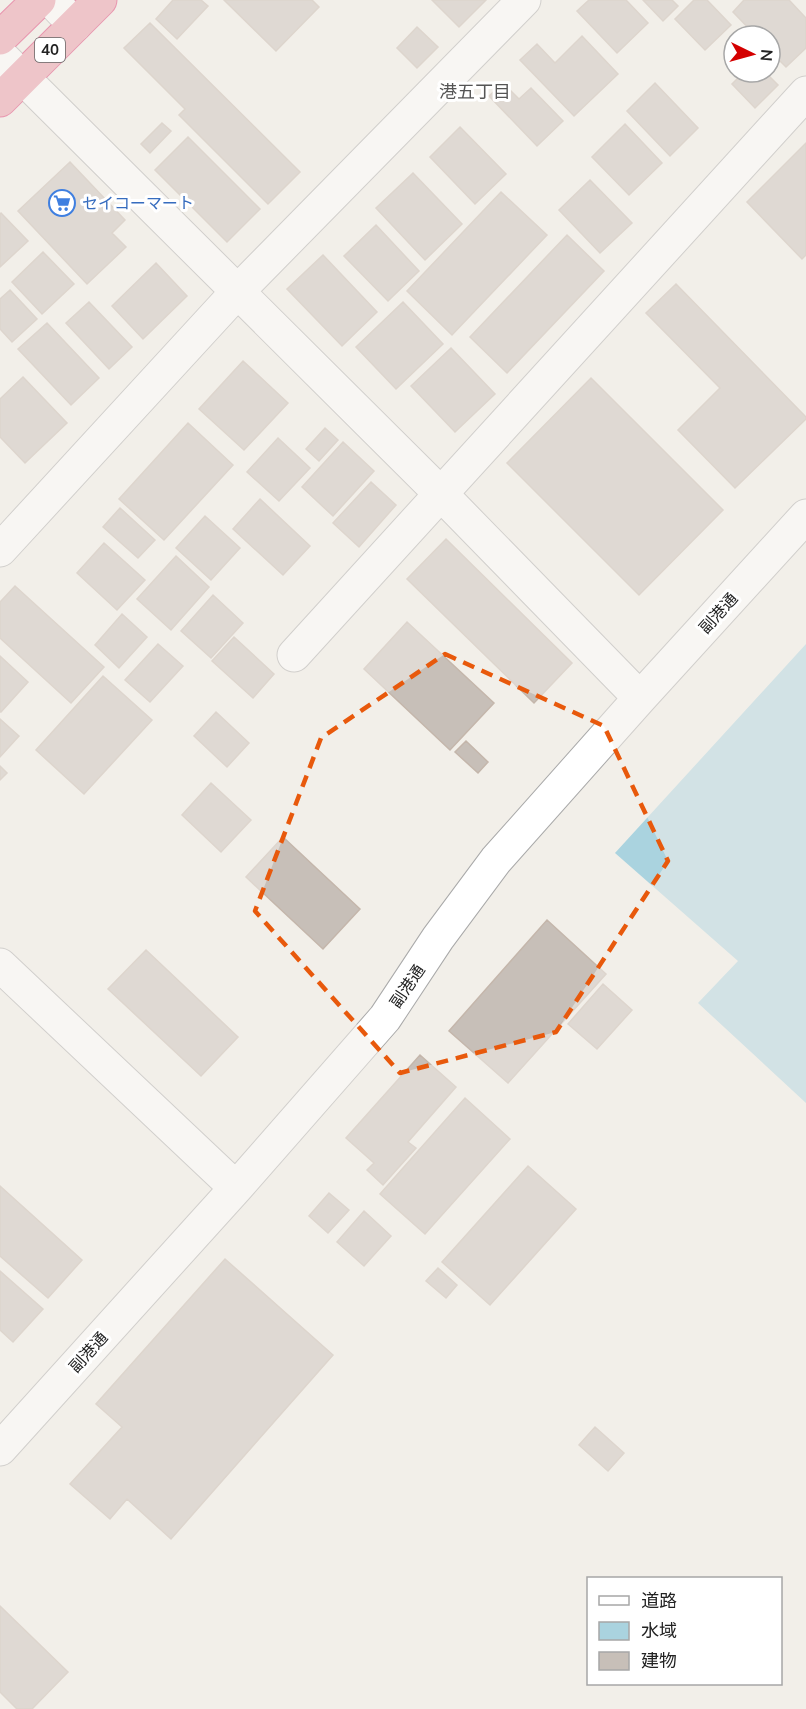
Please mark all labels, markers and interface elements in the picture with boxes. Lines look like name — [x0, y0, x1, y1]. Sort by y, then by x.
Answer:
north arrow — [722, 24, 782, 84]
road number: 40 — [35, 38, 65, 62]
text: N — [756, 48, 777, 62]
district label: 港五丁目 — [439, 80, 511, 103]
supermarket icon: セイコーマート — [47, 188, 77, 218]
place label: セイコーマート — [82, 193, 194, 213]
street label: 副港通 — [695, 588, 741, 638]
street label: 副港通 — [385, 961, 429, 1011]
street label: 副港通 — [65, 1327, 111, 1377]
legend — [587, 1577, 782, 1685]
text: 道路 — [641, 1589, 677, 1612]
text: 水域 — [641, 1619, 677, 1642]
text: 建物 — [641, 1649, 677, 1672]

